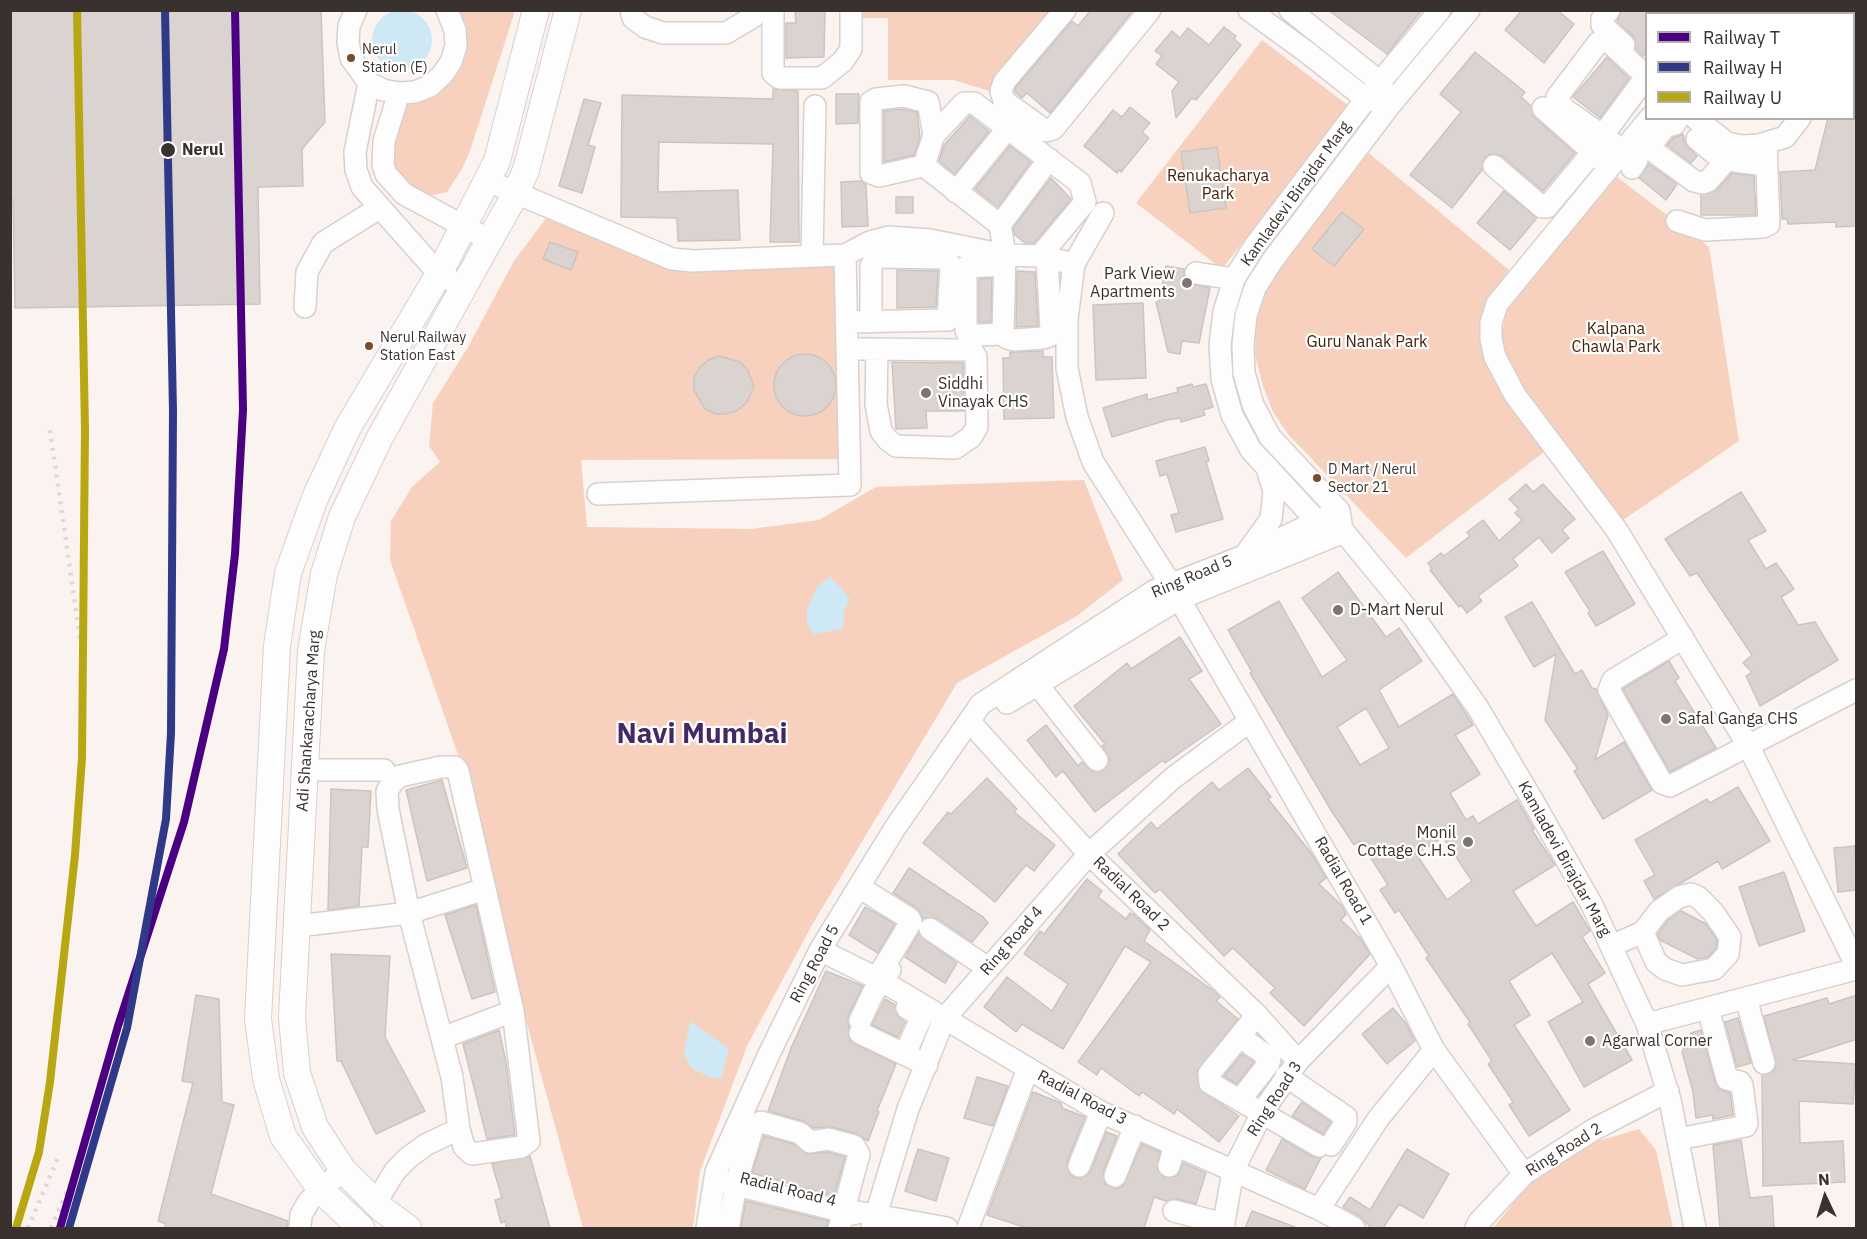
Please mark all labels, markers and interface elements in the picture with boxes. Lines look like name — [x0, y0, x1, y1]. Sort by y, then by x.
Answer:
legend — [1645, 12, 1855, 120]
text: Railway T — [1703, 26, 1780, 49]
place label: Nerul Station (E) — [362, 42, 428, 74]
marker: Nerul Station (E) — [345, 52, 357, 64]
text: Railway H — [1703, 56, 1782, 79]
text: Railway U — [1703, 86, 1782, 109]
street label: Kamladevi Birajdar Marg — [1237, 118, 1355, 270]
place label: Nerul — [182, 140, 223, 160]
marker: Nerul — [159, 141, 177, 159]
park label: Renukacharya Park — [1167, 166, 1269, 204]
place label: Park View Apartments — [1090, 264, 1175, 302]
marker: Park View Apartments — [1180, 276, 1194, 290]
park label: Kalpana Chawla Park — [1572, 319, 1660, 357]
place label: Nerul Railway Station East — [380, 330, 466, 362]
park label: Guru Nanak Park — [1306, 332, 1428, 352]
marker: Nerul Railway Station East — [363, 340, 375, 352]
place label: Siddhi Vinayak CHS — [938, 374, 1028, 412]
marker: Siddhi Vinayak CHS — [919, 386, 933, 400]
place label: D Mart / Nerul Sector 21 — [1328, 462, 1416, 494]
marker: D Mart / Nerul Sector 21 — [1311, 472, 1323, 484]
street label: Ring Road 5 — [1149, 551, 1235, 603]
place label: D-Mart Nerul — [1350, 600, 1444, 620]
marker: D-Mart Nerul — [1331, 603, 1345, 617]
street label: Adi Shankaracharya Marg — [293, 630, 325, 812]
place label: Safal Ganga CHS — [1678, 709, 1798, 729]
marker: Safal Ganga CHS — [1659, 712, 1673, 726]
district label: Navi Mumbai — [616, 718, 788, 752]
street label: Kamladevi Birajdar Marg — [1513, 778, 1615, 940]
place label: Monil Cottage C.H.S — [1357, 823, 1456, 861]
street label: Radial Road 1 — [1310, 833, 1376, 929]
marker: Monil Cottage C.H.S — [1461, 835, 1475, 849]
street label: Radial Road 2 — [1089, 853, 1173, 935]
street label: Ring Road 4 — [977, 902, 1047, 980]
street label: Ring Road 5 — [786, 922, 844, 1006]
place label: Agarwal Corner — [1602, 1031, 1712, 1051]
marker: Agarwal Corner — [1583, 1034, 1597, 1048]
street label: Ring Road 3 — [1244, 1058, 1306, 1140]
street label: Radial Road 3 — [1034, 1066, 1130, 1130]
street label: Ring Road 2 — [1523, 1119, 1605, 1181]
north arrow — [1795, 1167, 1855, 1227]
street label: Radial Road 4 — [738, 1169, 838, 1211]
text: N — [1817, 1169, 1830, 1189]

